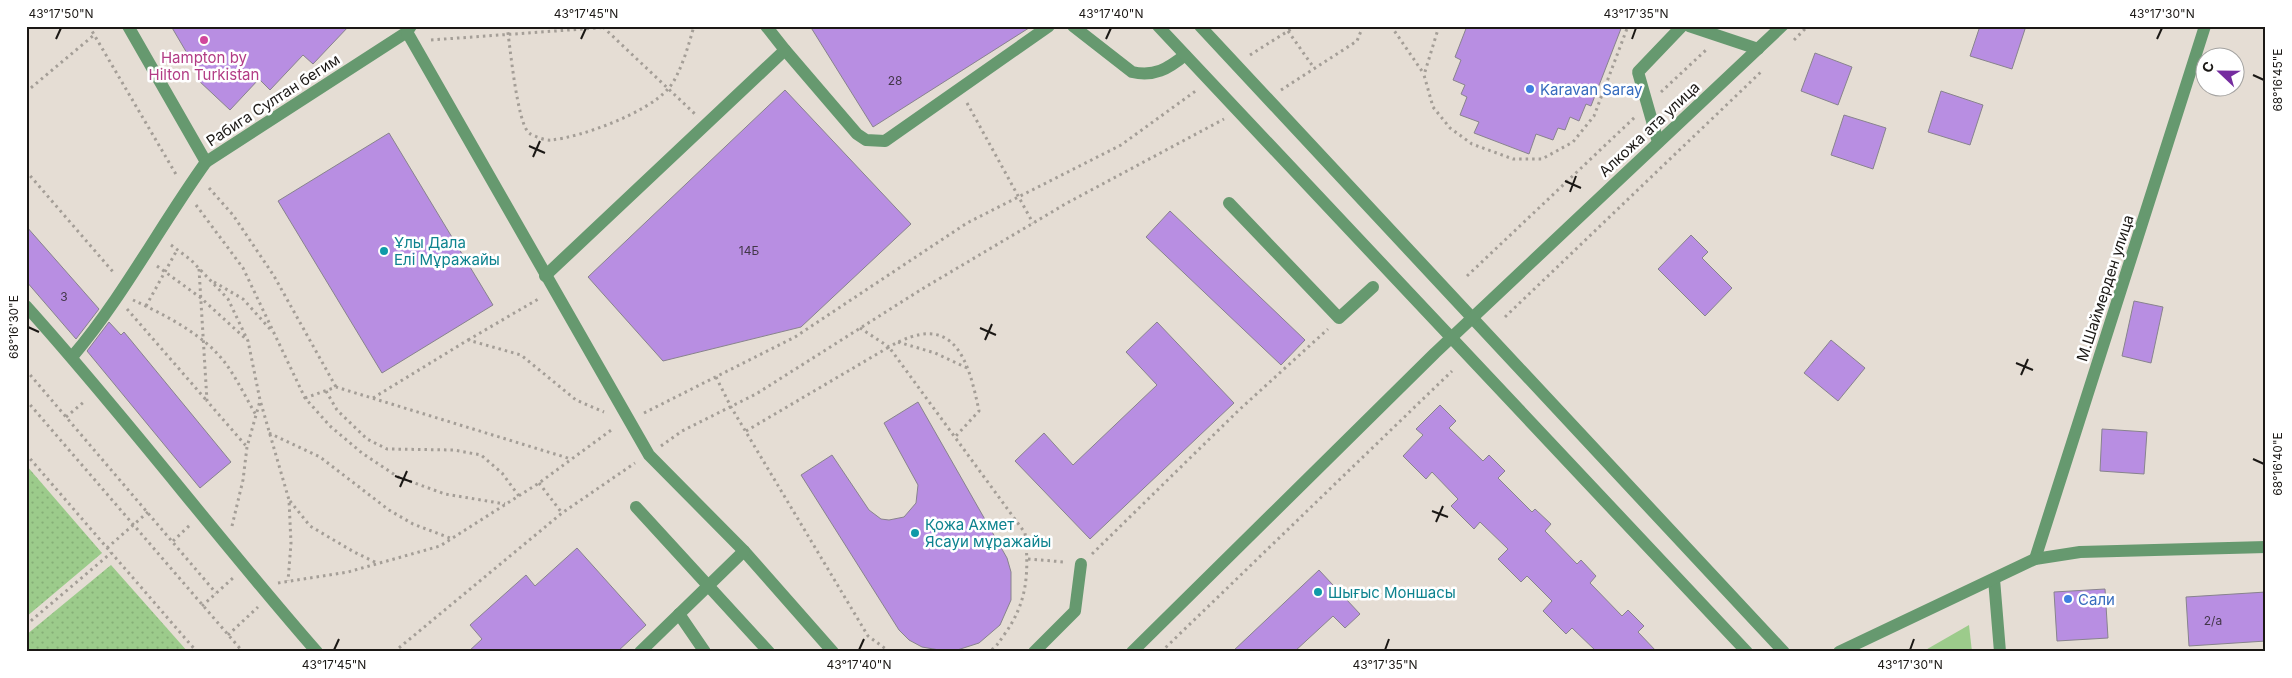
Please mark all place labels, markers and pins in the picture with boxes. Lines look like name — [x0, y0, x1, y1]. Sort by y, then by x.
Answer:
marker: Hampton by Hilton Turkistan — [198, 34, 210, 46]
place label: Hampton by Hilton Turkistan — [149, 48, 259, 84]
place label: Karavan Saray — [1540, 80, 1643, 99]
marker: Karavan Saray — [1524, 83, 1536, 95]
place label: Ұлы Дала Елі Мұражайы — [394, 233, 500, 269]
marker: Ұлы Дала Елі Мұражайы — [378, 245, 390, 257]
place label: Қожа Ахмет Ясауи мұражайы — [925, 515, 1051, 551]
marker: Қожа Ахмет Ясауи мұражайы — [909, 527, 921, 539]
place label: Шығыс Моншасы — [1328, 583, 1456, 602]
marker: Шығыс Моншасы — [1312, 586, 1324, 598]
place label: Сали — [2078, 590, 2115, 609]
marker: Сали — [2062, 593, 2074, 605]

